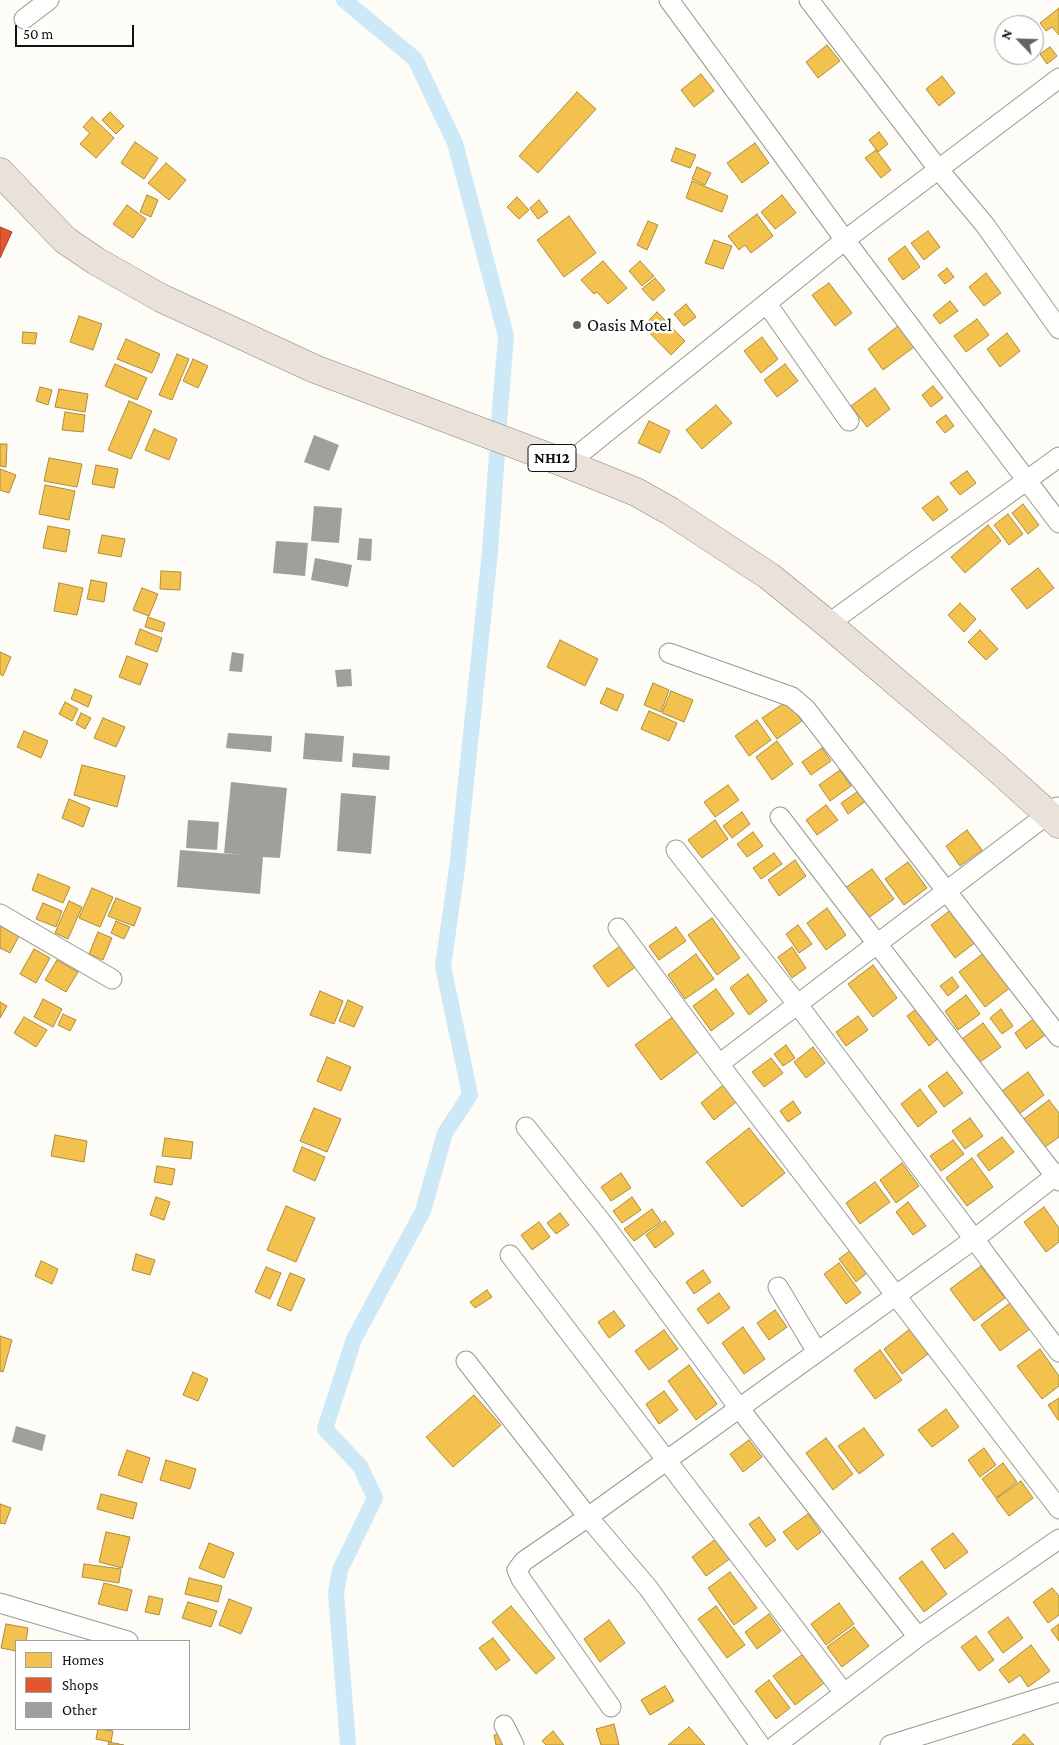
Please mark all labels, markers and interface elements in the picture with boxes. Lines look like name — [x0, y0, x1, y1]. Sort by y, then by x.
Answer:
scale bar — [18, 15, 136, 47]
north arrow — [994, 15, 1044, 65]
text: 50 m — [23, 26, 53, 42]
text: N — [997, 27, 1015, 42]
place label: Oasis Motel — [587, 314, 672, 336]
marker: Oasis Motel — [571, 319, 583, 331]
road number: NH12 — [528, 444, 576, 472]
legend — [15, 1640, 190, 1730]
text: Homes — [62, 1652, 104, 1668]
text: Shops — [62, 1677, 98, 1693]
text: Other — [62, 1702, 97, 1718]

